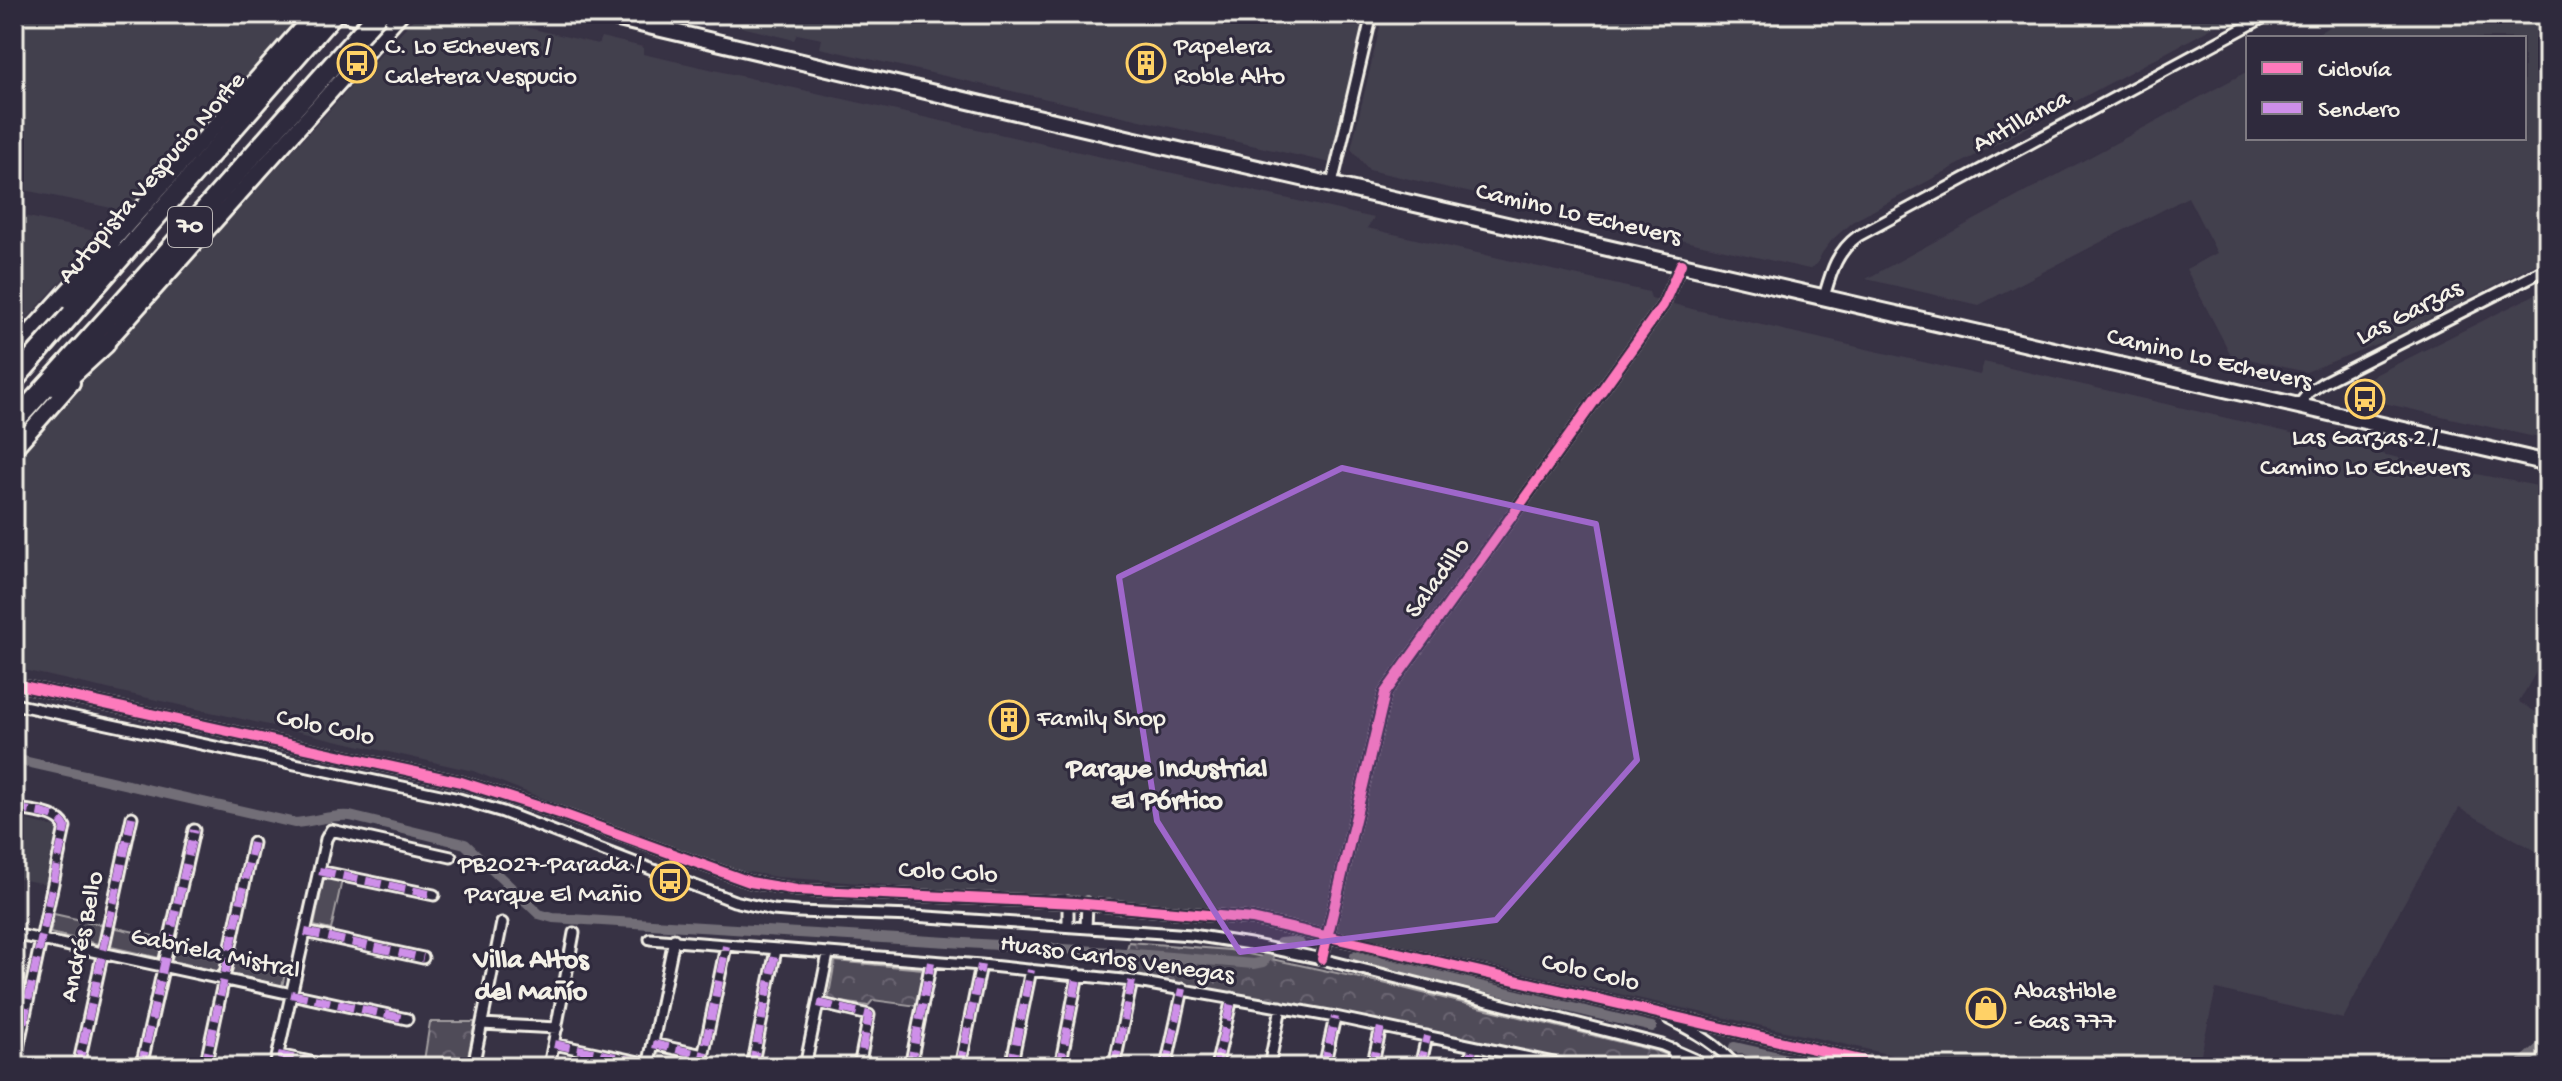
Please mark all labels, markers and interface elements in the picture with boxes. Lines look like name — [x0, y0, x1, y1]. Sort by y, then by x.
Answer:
place label: C. Lo Echevers / Caletera Vespucio — [385, 33, 577, 94]
place label: Papelera Roble Alto — [1173, 33, 1285, 94]
legend — [2246, 36, 2526, 140]
bus stop icon: C. Lo Echevers / Caletera Vespucio — [336, 42, 378, 84]
building icon: Papelera Roble Alto — [1125, 42, 1167, 84]
text: Ciclovía — [2318, 57, 2392, 86]
street label: Autopista Vespucio Norte — [52, 66, 254, 291]
street label: Antillanca — [1968, 84, 2077, 161]
text: Sendero — [2318, 97, 2400, 126]
street label: Camino Lo Echevers — [1472, 177, 1685, 255]
road number: 70 — [168, 207, 212, 247]
street label: Las Garzas — [2352, 273, 2470, 354]
street label: Camino Lo Echevers — [2103, 322, 2316, 400]
bus stop icon: Las Garzas 2 / Camino Lo Echevers — [2344, 378, 2386, 420]
place label: Las Garzas 2 / Camino Lo Echevers — [2260, 424, 2471, 485]
street label: Saladillo — [1399, 532, 1479, 626]
building icon: Family Shop — [988, 699, 1030, 741]
street label: Colo Colo — [273, 703, 377, 755]
place label: Family Shop — [1036, 705, 1166, 736]
district label: Parque Industrial El Pórtico — [1065, 754, 1267, 819]
place label: PB2027-Parada / Parque El Mañio — [457, 851, 642, 912]
street label: Colo Colo — [897, 856, 999, 892]
bus stop icon: PB2027-Parada / Parque El Mañio — [649, 860, 691, 902]
street label: Andrés Bello — [55, 869, 113, 1005]
street label: Gabriela Mistral — [127, 922, 303, 988]
street label: Huaso Carlos Venegas — [998, 929, 1237, 993]
district label: Villa Altos del Mañío — [471, 945, 590, 1010]
street label: Colo Colo — [1538, 948, 1642, 1000]
place label: Abastible - Gas 777 — [2014, 978, 2117, 1039]
shop icon: Abastible - Gas 777 — [1965, 987, 2007, 1029]

